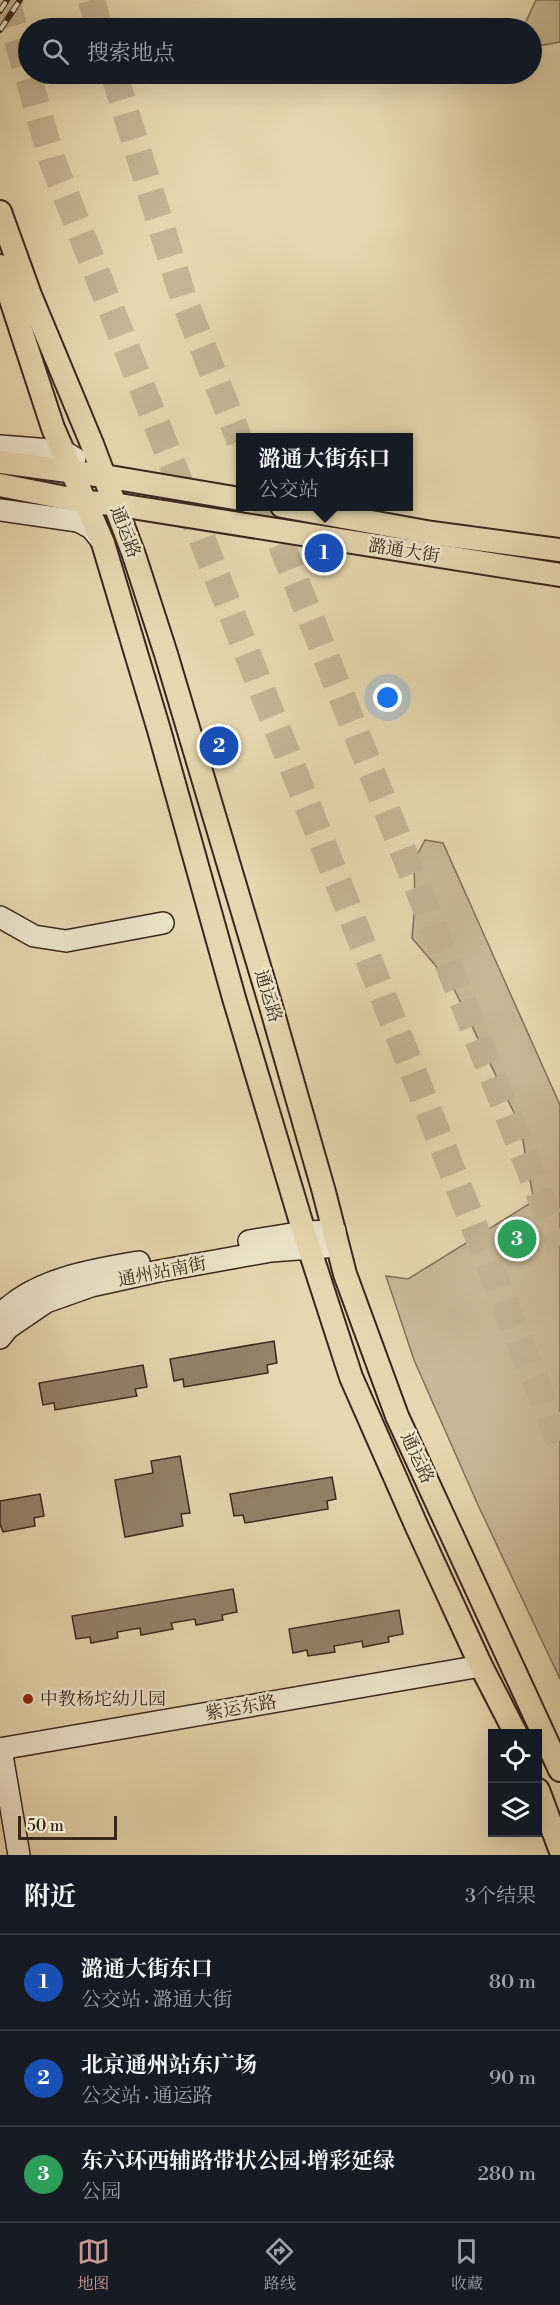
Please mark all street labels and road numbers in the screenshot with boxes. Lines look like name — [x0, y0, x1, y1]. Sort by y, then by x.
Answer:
street label: 通运路 — [105, 503, 145, 561]
street label: 潞通大街 — [367, 534, 441, 568]
street label: 通运路 — [249, 967, 287, 1025]
street label: 通州站南街 — [116, 1252, 208, 1292]
street label: 通运路 — [395, 1429, 439, 1487]
street label: 紫运东路 — [204, 1690, 278, 1726]

